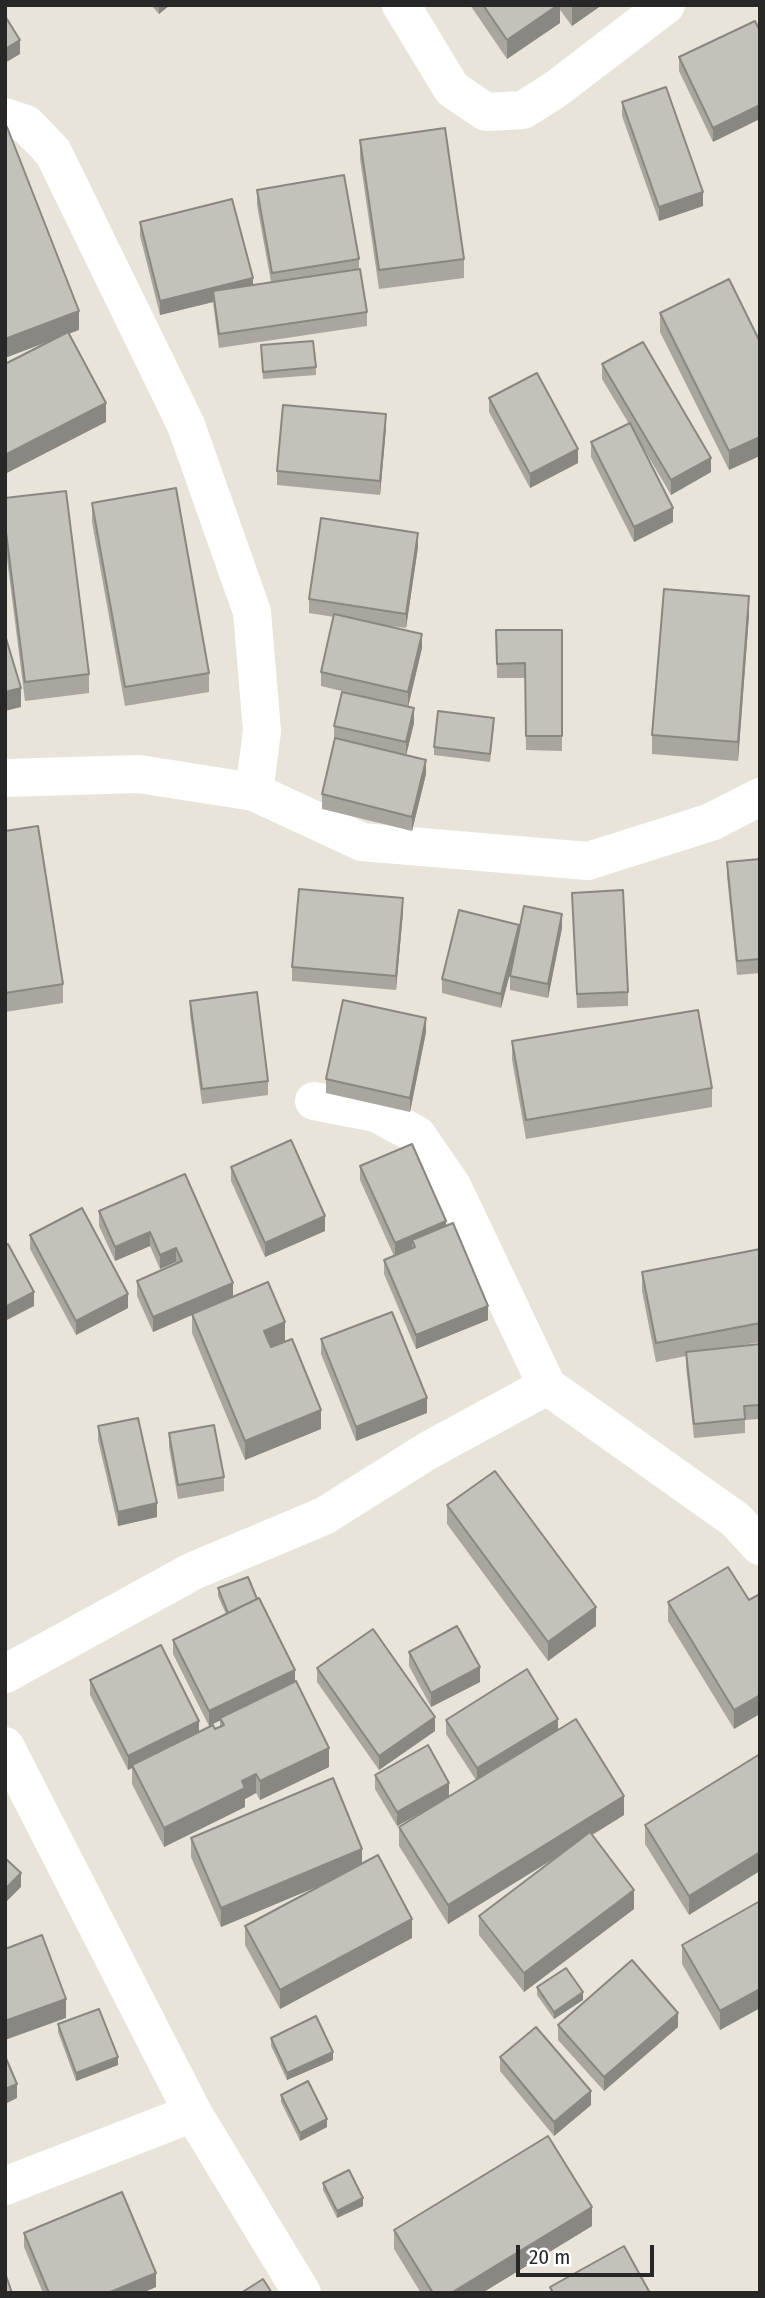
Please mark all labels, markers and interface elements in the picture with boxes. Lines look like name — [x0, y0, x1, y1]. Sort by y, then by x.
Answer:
scale bar — [520, 2232, 658, 2276]
text: 20 m — [529, 2244, 570, 2270]

